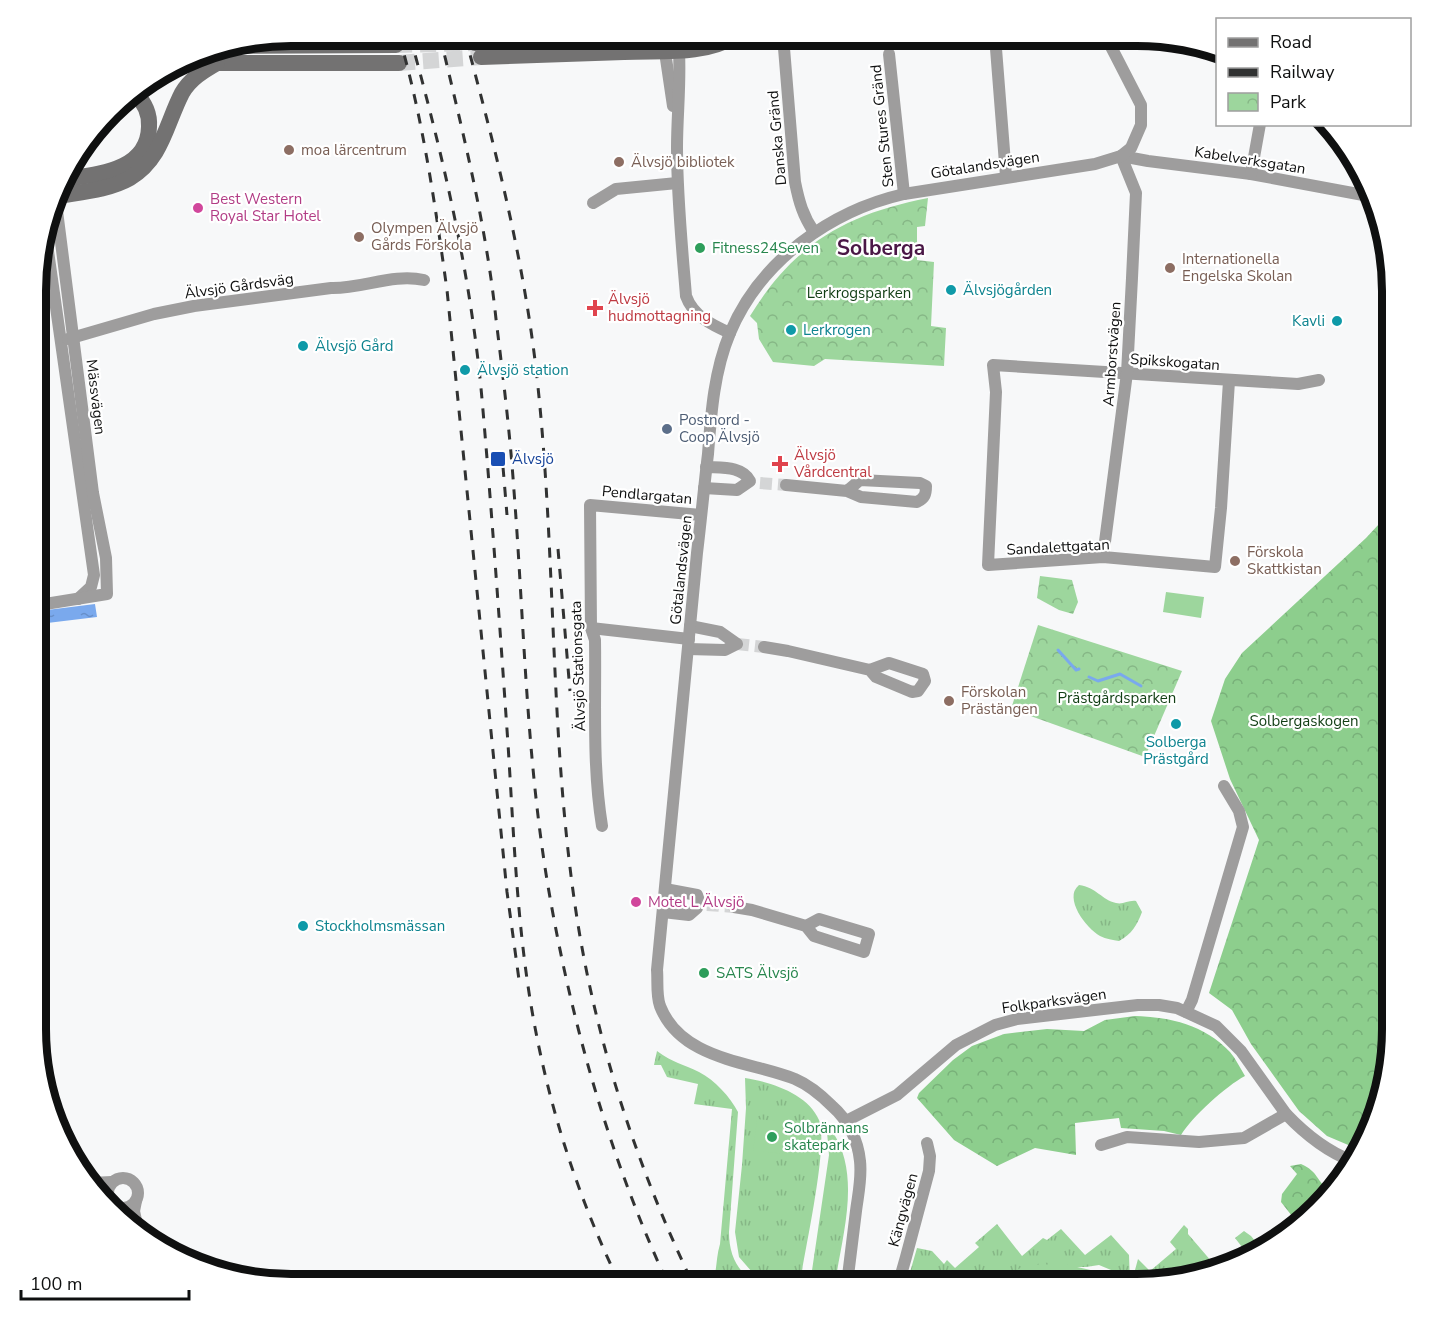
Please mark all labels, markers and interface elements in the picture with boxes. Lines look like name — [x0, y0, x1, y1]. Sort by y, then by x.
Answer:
legend — [1216, 18, 1411, 126]
text: Road — [1270, 30, 1312, 54]
text: Railway — [1270, 60, 1335, 84]
street label: Sten Stures Gränd — [866, 64, 898, 188]
street label: Danska Gränd — [763, 90, 791, 186]
text: Park — [1270, 90, 1307, 114]
place label: moa lärcentrum — [301, 140, 407, 160]
street label: Kabelverksgatan — [1193, 141, 1307, 179]
marker: moa lärcentrum — [282, 143, 296, 157]
street label: Götalandsvägen — [929, 147, 1041, 183]
place label: Älvsjö bibliotek — [631, 152, 735, 172]
marker: Älvsjö bibliotek — [612, 155, 626, 169]
place label: Best Western Royal Star Hotel — [210, 189, 321, 226]
marker: Best Western Royal Star Hotel — [191, 201, 205, 215]
place label: Olympen Älvsjö Gårds Förskola — [371, 218, 478, 255]
marker: Olympen Älvsjö Gårds Förskola — [352, 230, 366, 244]
district label: Solberga — [837, 234, 925, 262]
place label: Fitness24Seven — [712, 238, 819, 258]
marker: Fitness24Seven — [693, 241, 707, 255]
place label: Internationella Engelska Skolan — [1182, 249, 1293, 286]
marker: Internationella Engelska Skolan — [1163, 261, 1177, 275]
street label: Älvsjö Gårdsväg — [183, 268, 295, 304]
place label: Älvsjögården — [963, 280, 1052, 300]
park label: Lerkrogsparken — [807, 283, 911, 303]
marker: Älvsjögården — [944, 283, 958, 297]
place label: Älvsjö hudmottagning — [608, 289, 711, 326]
marker: Älvsjö hudmottagning — [586, 299, 604, 317]
street label: Armborstvägen — [1098, 301, 1126, 407]
place label: Kavli — [1292, 311, 1325, 331]
marker: Kavli — [1330, 314, 1344, 328]
place label: Lerkrogen — [803, 320, 871, 340]
marker: Lerkrogen — [784, 323, 798, 337]
place label: Älvsjö Gård — [315, 336, 394, 356]
marker: Älvsjö Gård — [296, 339, 310, 353]
street label: Spikskogatan — [1129, 349, 1221, 375]
street label: Mässvägen — [81, 358, 111, 436]
place label: Älvsjö station — [477, 360, 569, 380]
marker: Älvsjö station — [458, 363, 472, 377]
place label: Postnord - Coop Älvsjö — [679, 410, 760, 447]
marker: Postnord - Coop Älvsjö — [660, 422, 674, 436]
place label: Älvsjö Vårdcentral — [793, 445, 872, 482]
place label: Älvsjö — [512, 449, 554, 469]
marker: Älvsjö — [489, 450, 507, 468]
marker: Älvsjö Vårdcentral — [771, 455, 789, 473]
street label: Pendlargatan — [601, 481, 693, 509]
street label: Götalandsvägen — [665, 514, 697, 626]
street label: Sandalettgatan — [1006, 534, 1110, 560]
place label: Förskola Skattkistan — [1247, 542, 1322, 579]
marker: Förskola Skattkistan — [1228, 554, 1242, 568]
street label: Älvsjö Stationsgata — [566, 600, 590, 732]
place label: Förskolan Prästängen — [961, 682, 1038, 719]
park label: Prästgårdsparken — [1058, 688, 1176, 708]
marker: Förskolan Prästängen — [942, 694, 956, 708]
park label: Solbergaskogen — [1250, 711, 1358, 731]
marker: Solberga Prästgård — [1169, 717, 1183, 731]
place label: Solberga Prästgård — [1143, 732, 1209, 769]
place label: Motel L Älvsjö — [648, 892, 744, 912]
marker: Motel L Älvsjö — [629, 895, 643, 909]
place label: Stockholmsmässan — [315, 916, 445, 936]
marker: Stockholmsmässan — [296, 919, 310, 933]
place label: SATS Älvsjö — [716, 963, 799, 983]
marker: SATS Älvsjö — [697, 966, 711, 980]
street label: Folkparksvägen — [1000, 984, 1108, 1018]
place label: Solbrännans skatepark — [784, 1118, 869, 1155]
marker: Solbrännans skatepark — [765, 1130, 779, 1144]
street label: Kängvägen — [884, 1171, 922, 1249]
scale bar — [21, 1263, 189, 1301]
text: 100 m — [30, 1272, 82, 1296]

